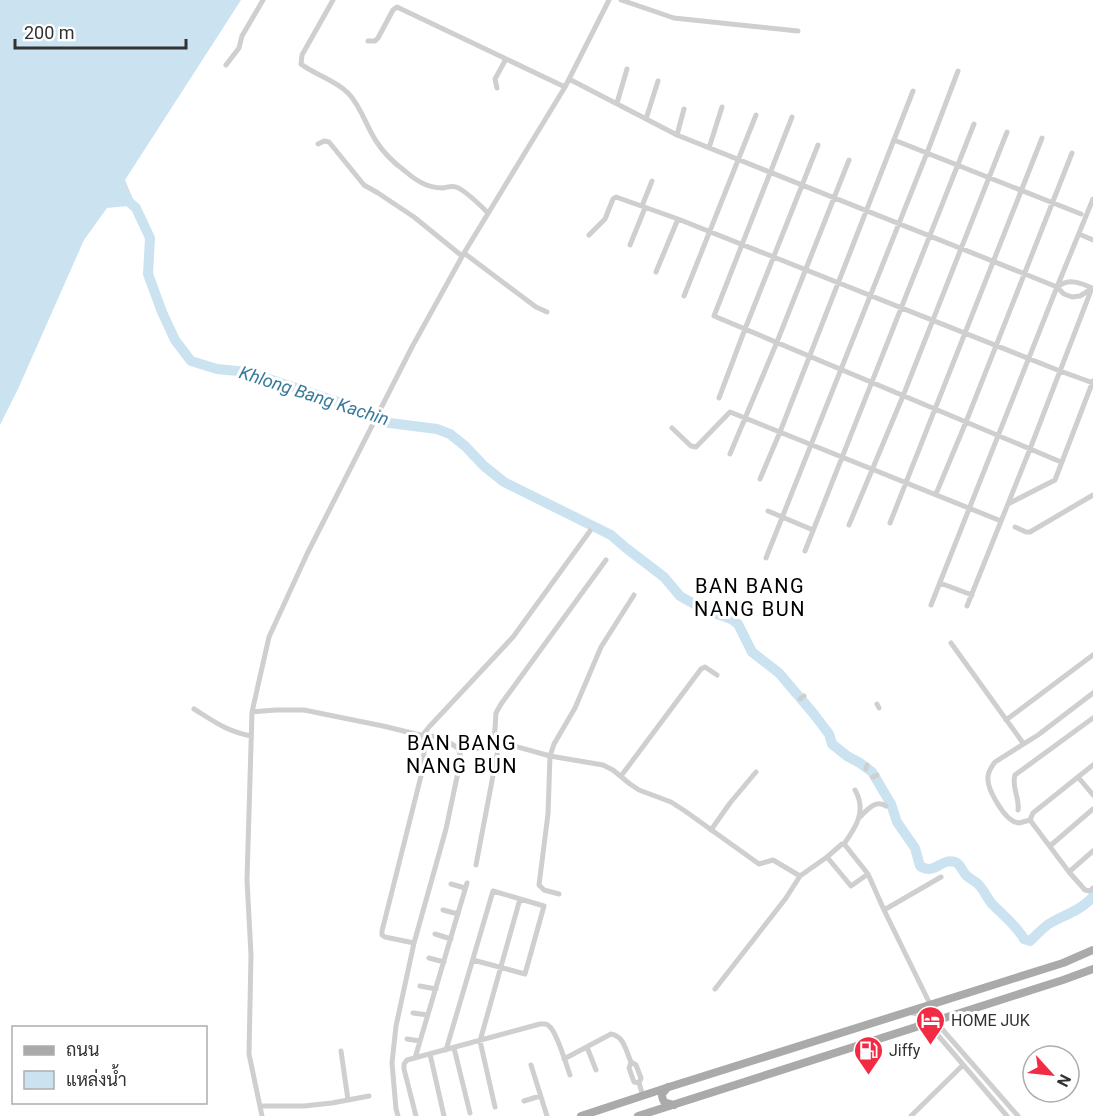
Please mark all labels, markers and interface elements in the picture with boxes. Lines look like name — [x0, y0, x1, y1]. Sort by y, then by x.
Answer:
scale bar — [15, 12, 186, 50]
text: 200 m — [24, 22, 75, 43]
water label: Khlong Bang Kachin — [237, 361, 392, 430]
district label: BAN BANG NANG BUN — [694, 574, 806, 621]
district label: BAN BANG NANG BUN — [406, 731, 518, 778]
hotel icon: HOME JUK — [914, 1004, 946, 1046]
place label: HOME JUK — [951, 1011, 1031, 1030]
legend — [12, 1026, 207, 1104]
fuel station icon: Jiffy — [852, 1034, 884, 1076]
text: ถนน — [66, 1039, 99, 1060]
place label: Jiffy — [889, 1041, 921, 1060]
north arrow — [1021, 1044, 1081, 1104]
text: แหล่งน้ำ — [66, 1064, 127, 1090]
text: N — [1053, 1071, 1075, 1090]

